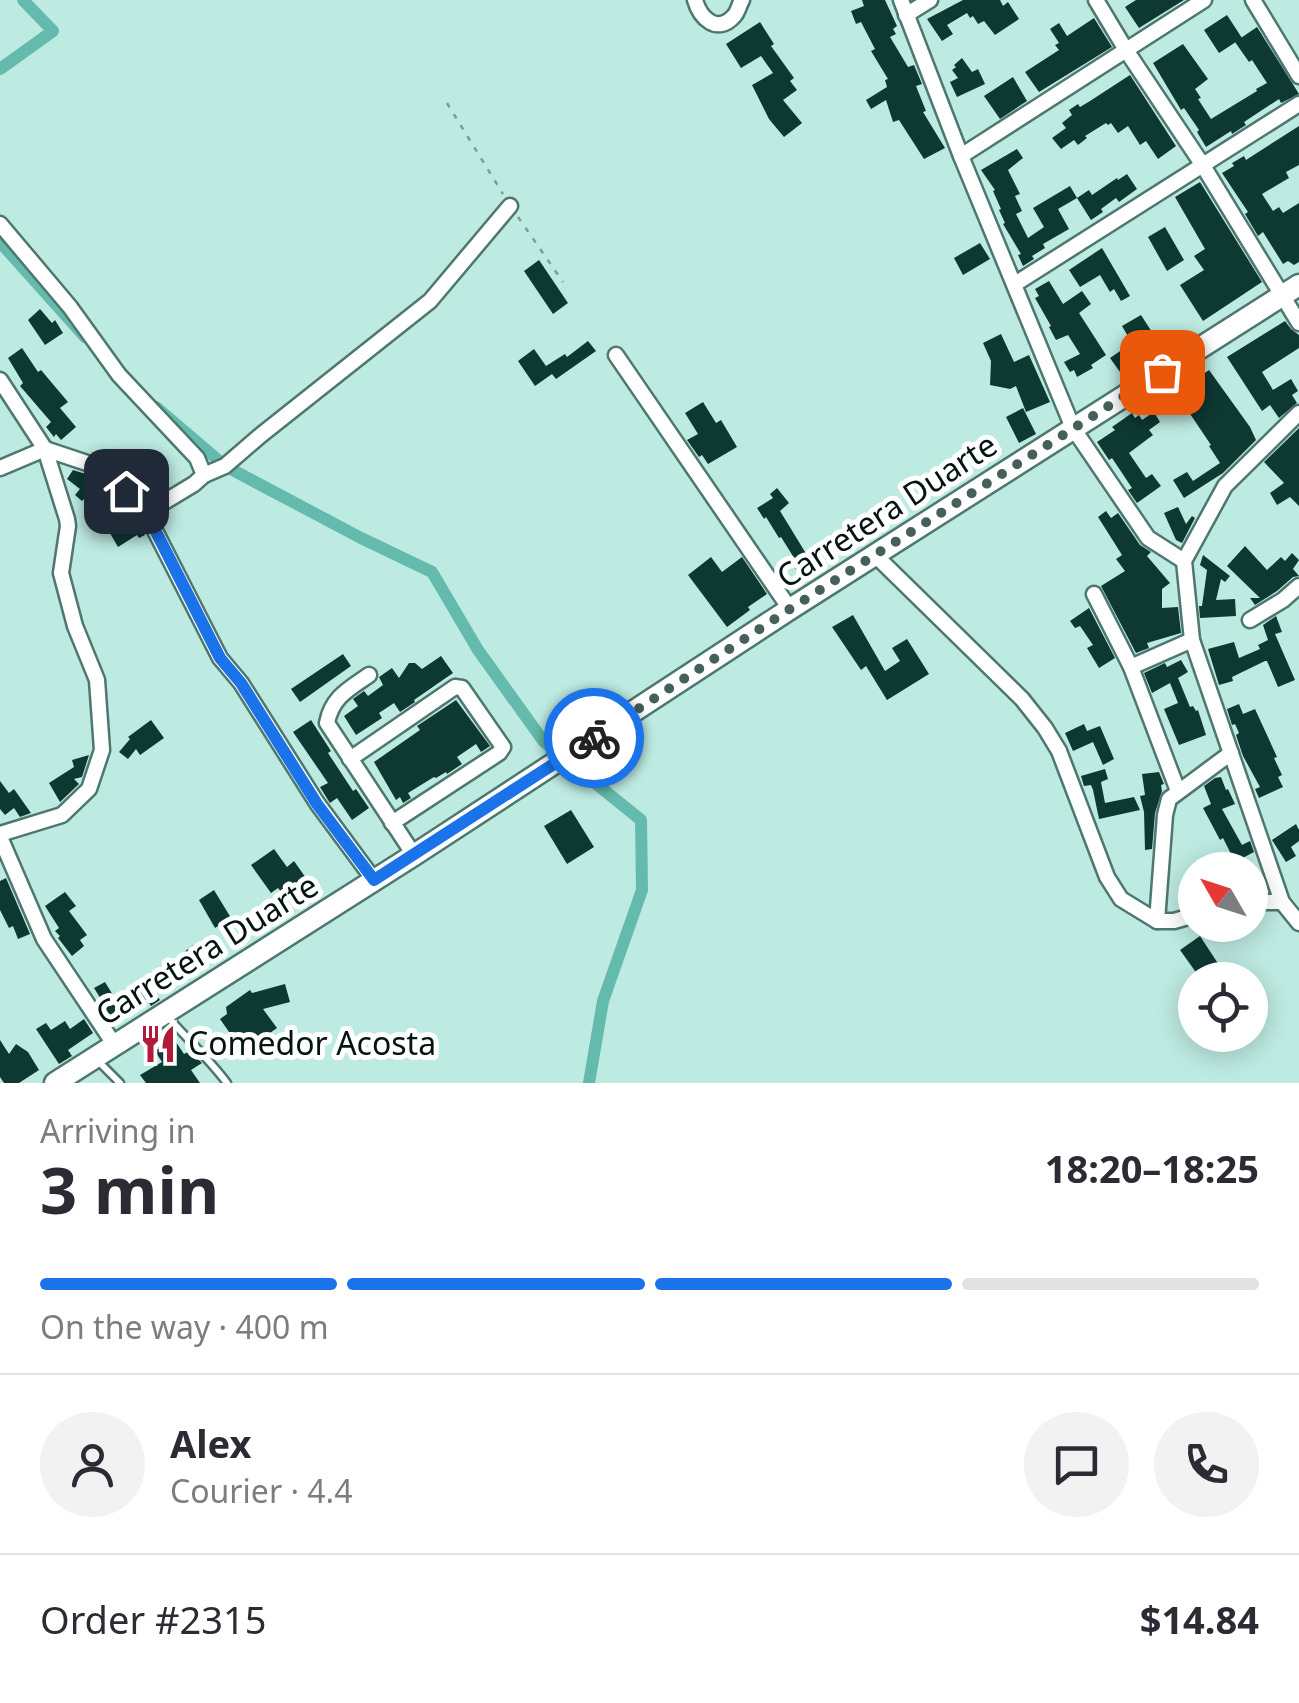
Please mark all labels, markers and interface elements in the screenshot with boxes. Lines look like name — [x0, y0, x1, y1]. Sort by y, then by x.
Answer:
pin — [1120, 330, 1205, 415]
icon: bag — [1135, 345, 1190, 400]
street label: Carretera Duarte — [768, 422, 1005, 597]
pin — [84, 449, 169, 534]
icon: home — [99, 464, 154, 519]
courier — [544, 688, 644, 788]
icon: bike — [567, 711, 622, 766]
north arrow — [1178, 852, 1268, 942]
map controls — [1178, 852, 1268, 1052]
street label: Carretera Duarte — [87, 863, 325, 1034]
button: locate — [1178, 962, 1268, 1052]
place label: Comedor Acosta — [188, 1021, 436, 1064]
restaurant icon: Comedor Acosta — [137, 1023, 179, 1065]
text: Arriving in — [40, 1109, 195, 1152]
text: 18:20–18:25 — [1045, 1142, 1259, 1194]
text: 3 min — [40, 1145, 219, 1233]
text: On the way · 400 m — [40, 1305, 329, 1348]
button: person — [40, 1412, 145, 1517]
button: chat — [1024, 1412, 1129, 1517]
button: phone — [1154, 1412, 1259, 1517]
text: Alex — [170, 1417, 252, 1469]
text: Courier · 4.4 — [170, 1469, 353, 1512]
text: Order #2315 — [40, 1593, 266, 1645]
text: $14.84 — [1140, 1593, 1259, 1645]

